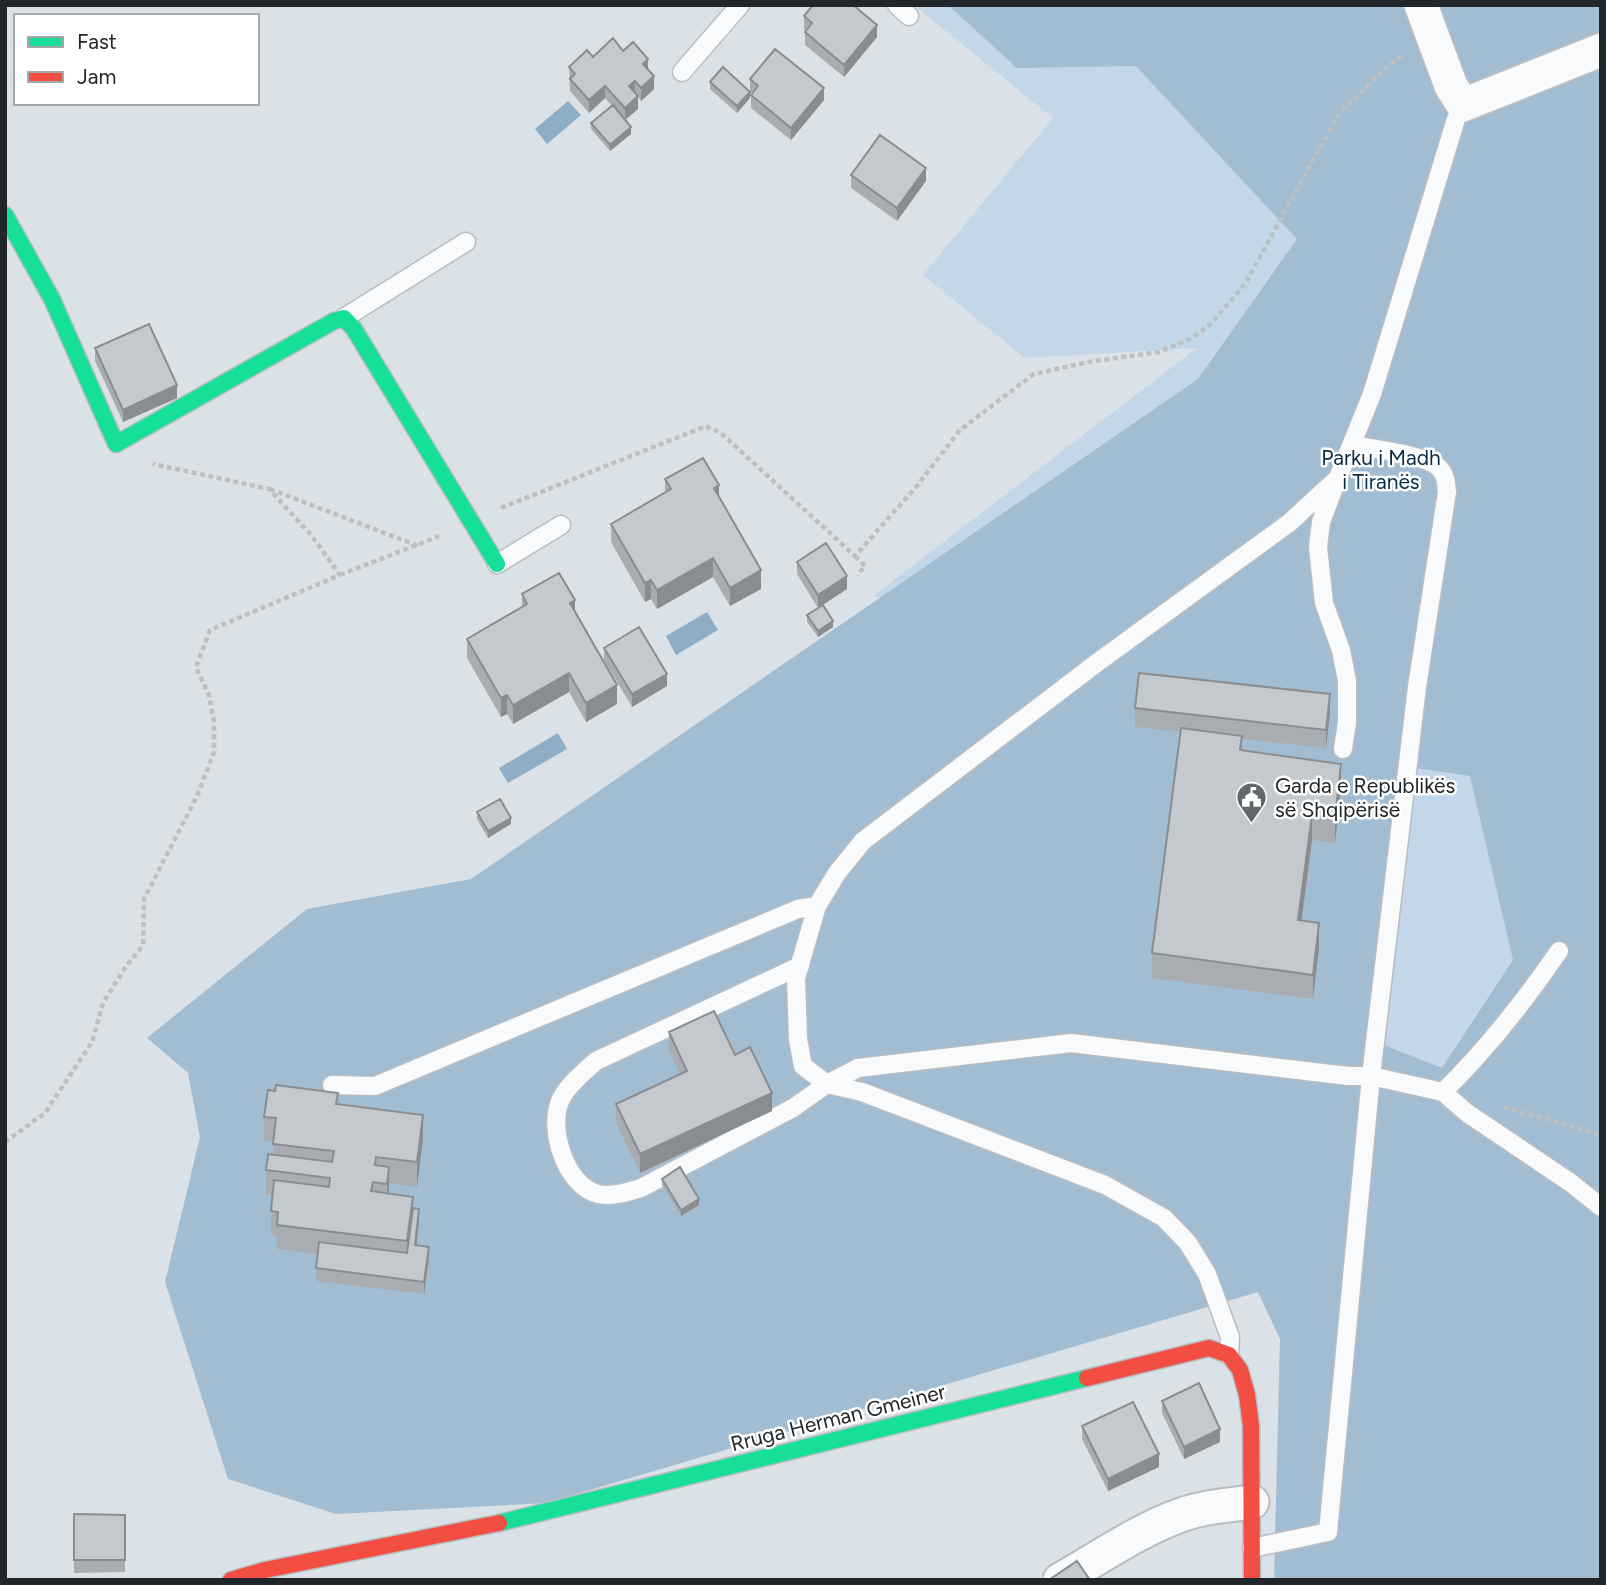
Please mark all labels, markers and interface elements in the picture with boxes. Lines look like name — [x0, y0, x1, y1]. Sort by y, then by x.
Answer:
legend — [14, 14, 259, 105]
text: Fast — [77, 29, 117, 54]
text: Jam — [77, 64, 116, 89]
park label: Parku i Madh i Tiranës — [1321, 445, 1441, 494]
place label: Garda e Republikës së Shqipërisë — [1275, 773, 1455, 822]
public building icon: Garda e Republikës së Shqipërisë — [1235, 781, 1269, 825]
street label: Rruga Herman Gmeiner — [728, 1379, 948, 1456]

